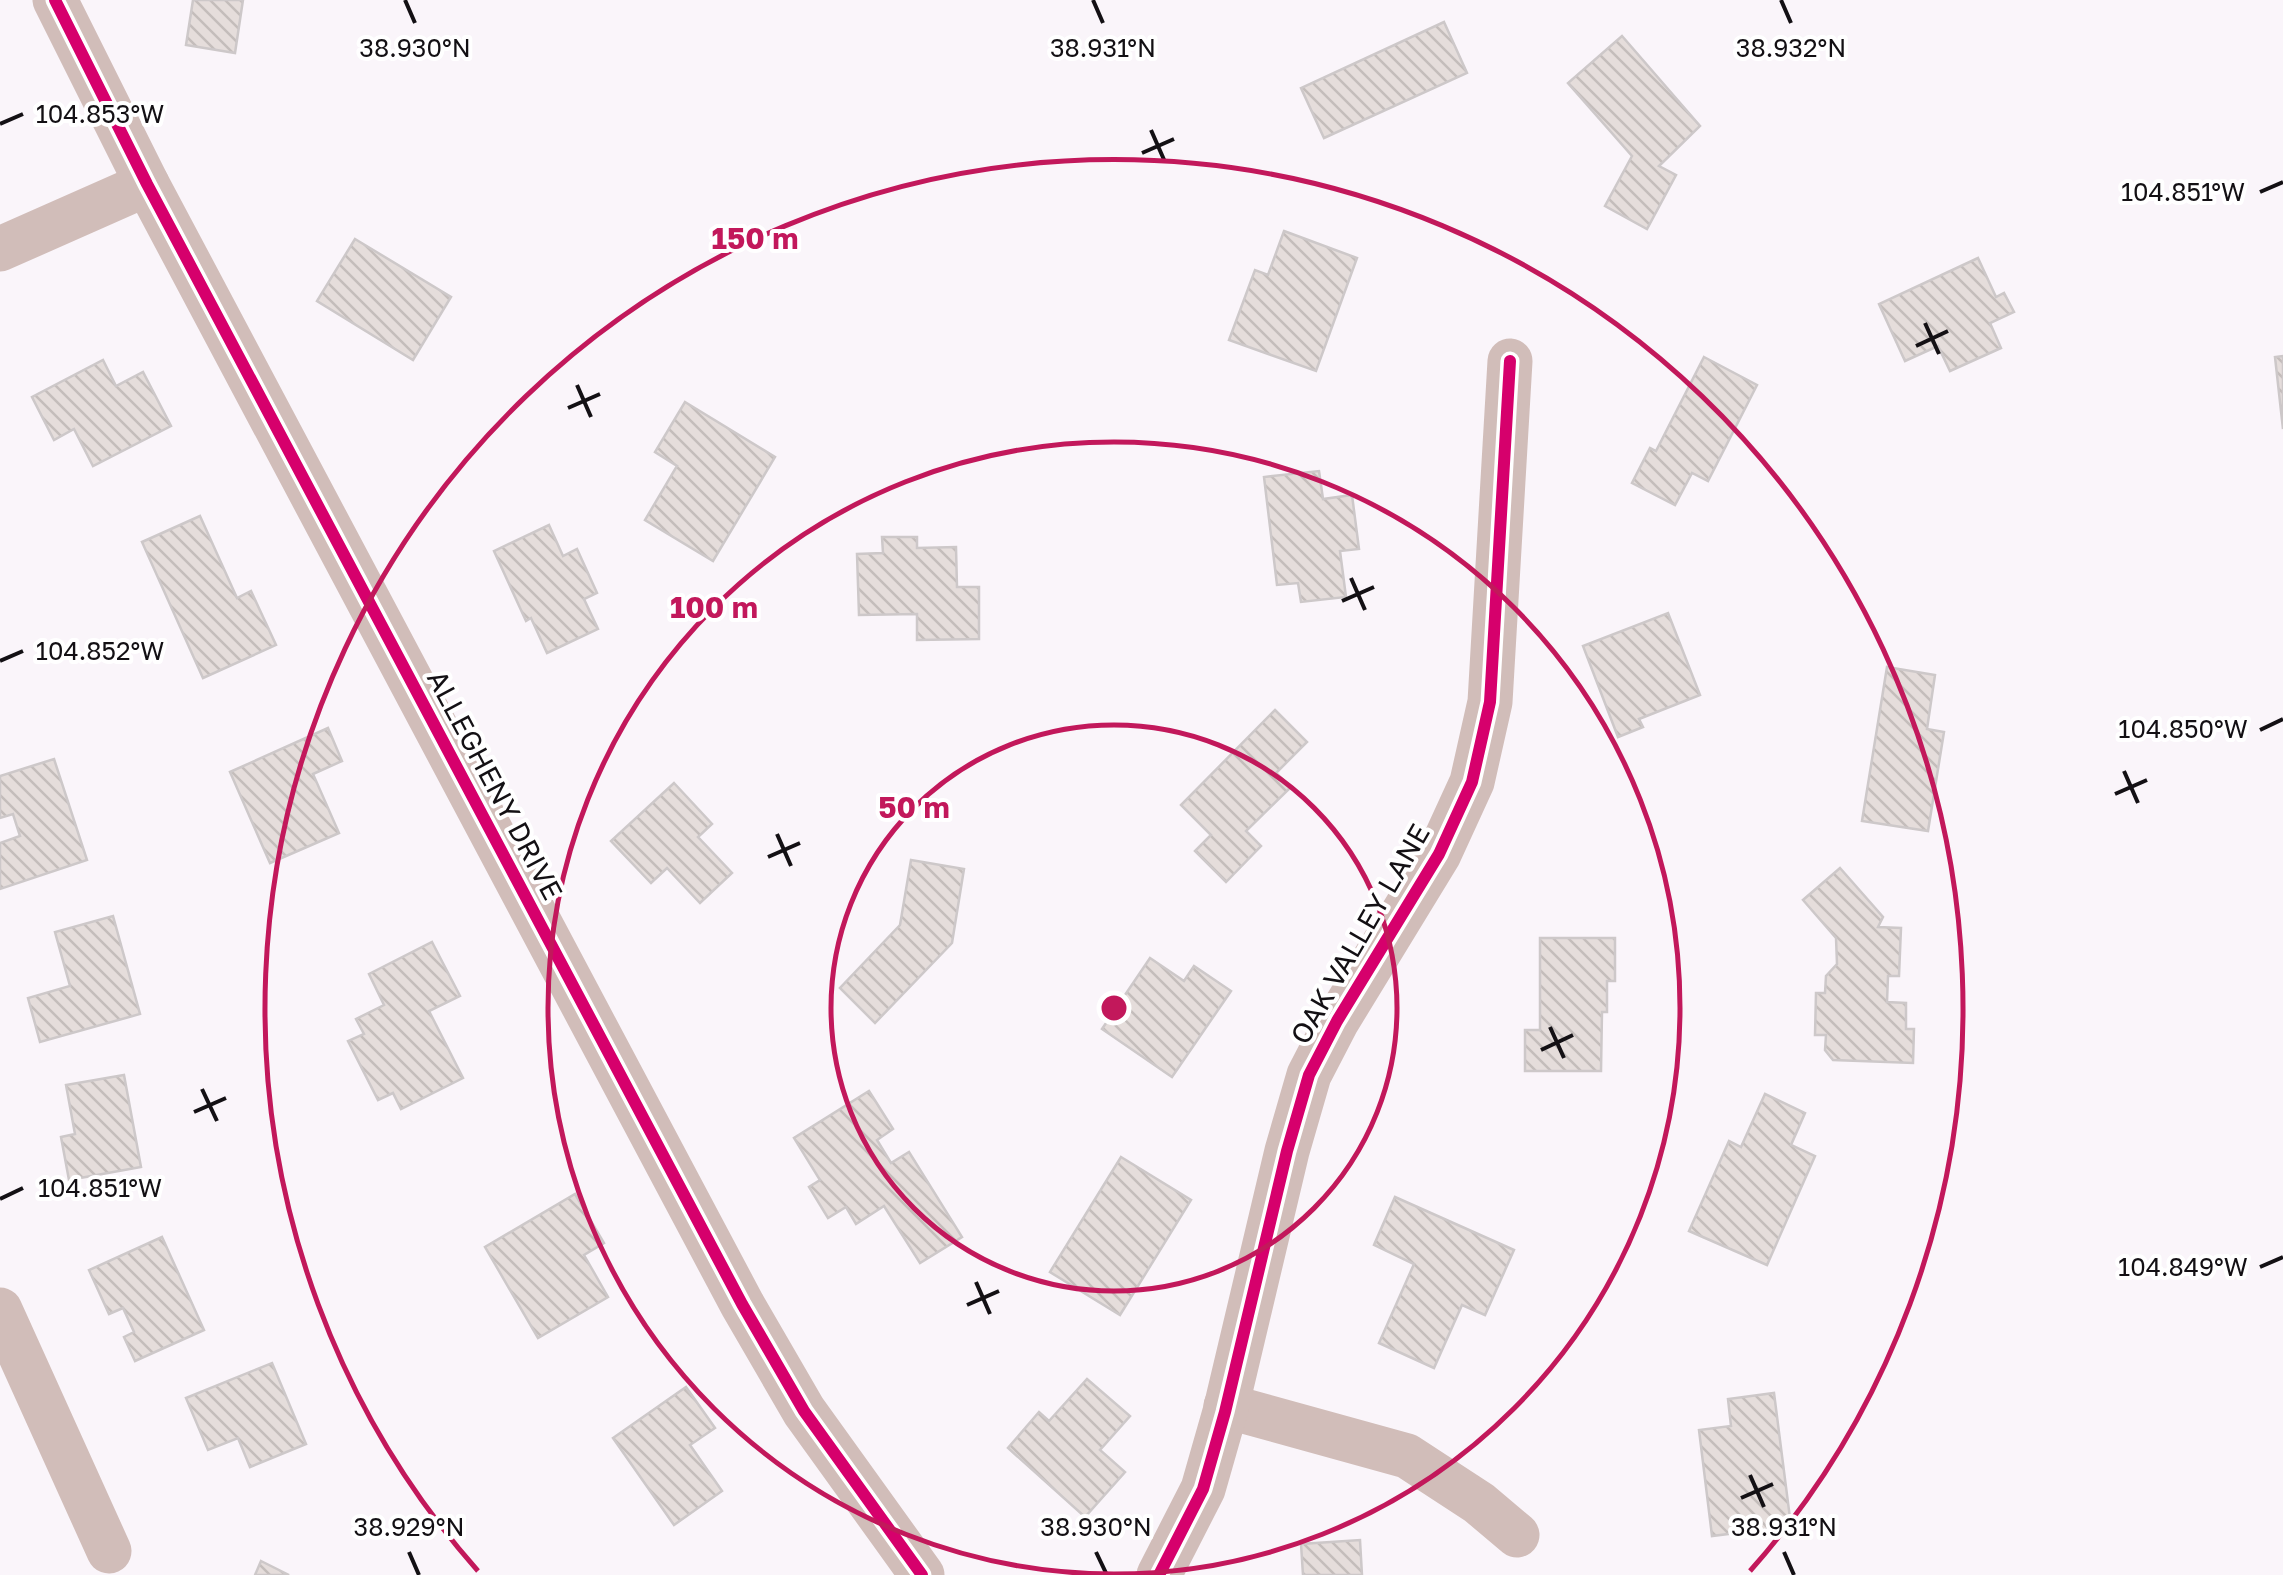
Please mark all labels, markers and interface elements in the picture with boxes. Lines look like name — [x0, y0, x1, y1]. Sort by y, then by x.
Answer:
text: 38.930°N — [359, 32, 471, 63]
text: 38.931°N — [1050, 32, 1156, 63]
text: 38.932°N — [1736, 32, 1846, 63]
text: 104.853°W — [36, 98, 164, 129]
text: 104.851°W — [2121, 176, 2245, 207]
text: 150 m — [712, 220, 799, 256]
text: 100 m — [670, 589, 758, 625]
text: 104.852°W — [36, 635, 164, 666]
street label: ALLEGHENY DRIVE — [421, 664, 570, 905]
text: 104.850°W — [2118, 713, 2248, 744]
text: 50 m — [878, 789, 950, 825]
street label: OAK VALLEY LANE — [1283, 818, 1436, 1050]
centre of rings — [1096, 990, 1132, 1026]
text: 104.851°W — [38, 1172, 162, 1203]
text: 104.849°W — [2118, 1251, 2248, 1282]
text: 38.929°N — [354, 1511, 464, 1542]
text: 38.930°N — [1040, 1511, 1152, 1542]
text: 38.931°N — [1731, 1511, 1837, 1542]

